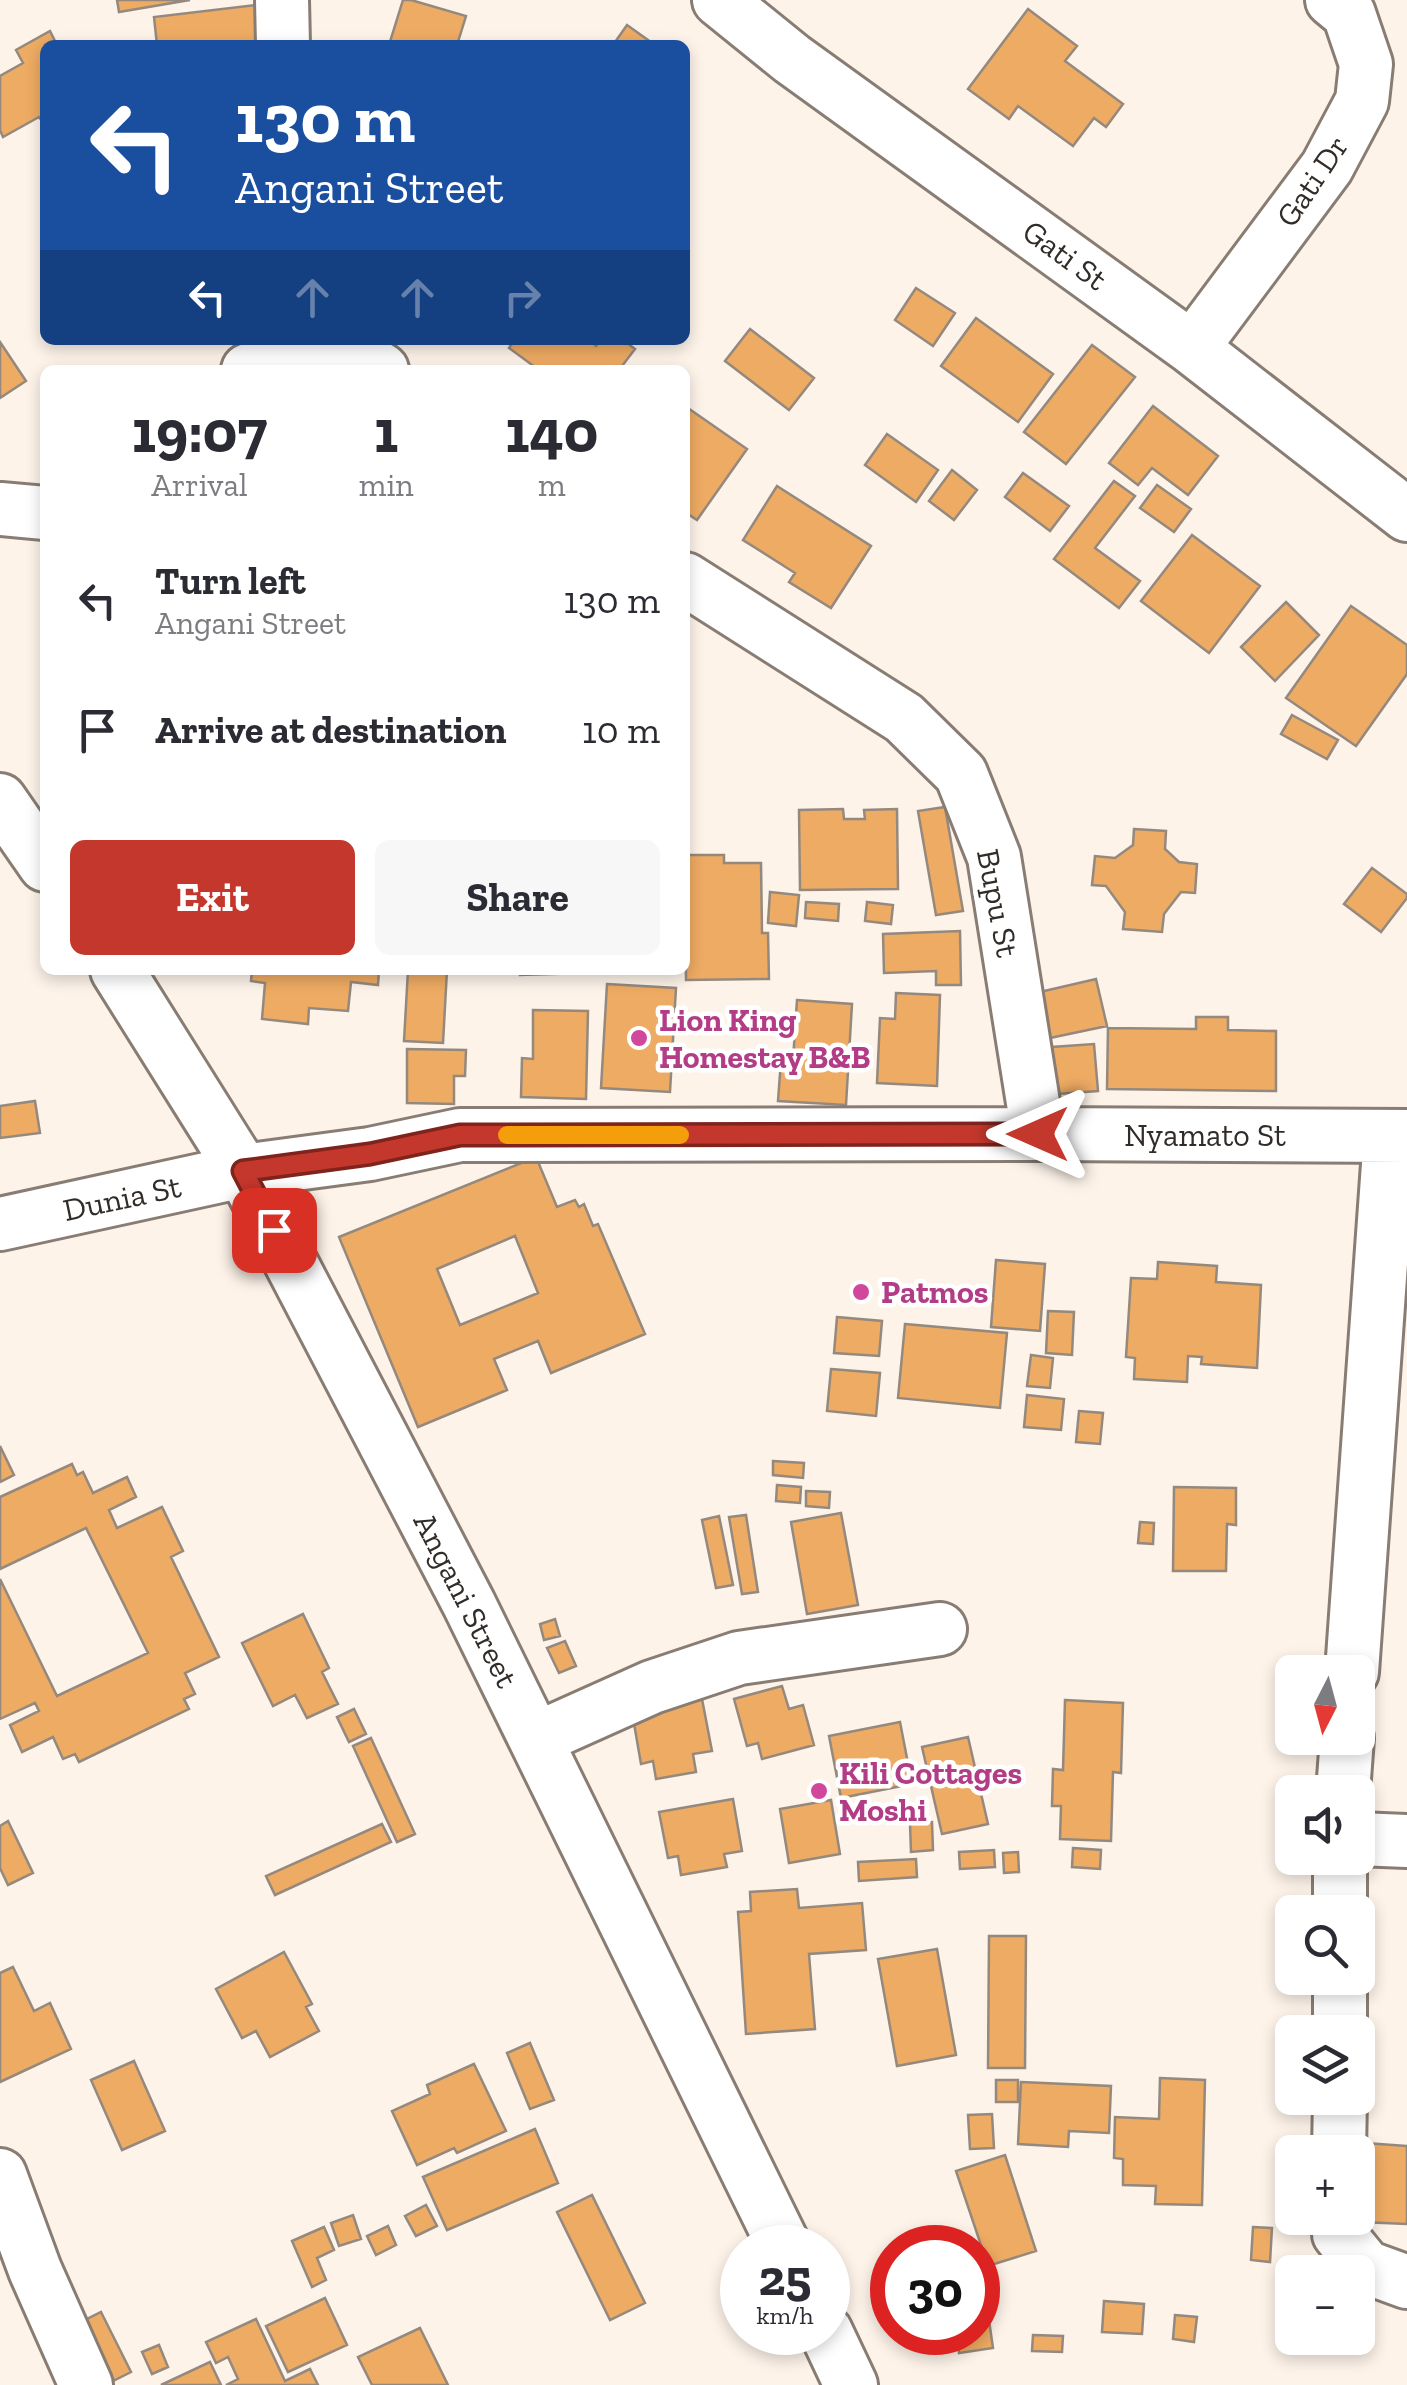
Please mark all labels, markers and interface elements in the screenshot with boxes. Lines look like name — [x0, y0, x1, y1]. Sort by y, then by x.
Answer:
text: 130 m — [235, 76, 415, 160]
icon: left — [70, 80, 200, 210]
street label: Gati Dr — [1268, 128, 1356, 234]
text: Angani Street — [235, 161, 504, 215]
street label: Gati St — [1016, 212, 1115, 298]
icon: left — [180, 270, 235, 325]
icon: ahead — [285, 270, 340, 325]
icon: ahead — [390, 270, 445, 325]
icon: right — [495, 270, 550, 325]
text: 19:07 — [132, 395, 267, 467]
text: 1 — [374, 395, 398, 467]
text: 140 — [505, 395, 598, 467]
text: Arrival — [151, 466, 248, 504]
text: min — [359, 466, 414, 504]
text: m — [538, 466, 566, 504]
text: Turn left — [155, 558, 306, 604]
icon: left — [70, 573, 125, 628]
text: 130 m — [563, 577, 660, 623]
text: Angani Street — [155, 604, 346, 642]
icon: arrive — [70, 703, 125, 758]
text: Arrive at destination — [155, 707, 506, 753]
text: 10 m — [582, 707, 660, 753]
button: Exit — [70, 840, 355, 955]
button: Share — [375, 840, 660, 955]
street label: Bupu St — [969, 846, 1027, 960]
place label: Lion King Homestay B&B — [659, 1001, 871, 1076]
marker: Lion King Homestay B&B — [628, 1027, 650, 1049]
position arrow — [986, 1082, 1090, 1186]
street label: Nyamato St — [1124, 1116, 1286, 1154]
street label: Dunia St — [60, 1167, 184, 1229]
pin — [232, 1188, 317, 1273]
icon: arrive — [247, 1203, 302, 1258]
place label: Patmos — [881, 1273, 988, 1311]
marker: Patmos — [850, 1281, 872, 1303]
street label: Angani Street — [406, 1506, 526, 1694]
north arrow — [1275, 1655, 1375, 1755]
map controls — [1275, 1655, 1375, 2355]
place label: Kili Cottages Moshi — [839, 1754, 1022, 1829]
button: sound — [1275, 1775, 1375, 1875]
marker: Kili Cottages Moshi — [808, 1780, 830, 1802]
button: search — [1275, 1895, 1375, 1995]
button: layers — [1275, 2015, 1375, 2115]
button: + — [1275, 2135, 1375, 2235]
speed limit sign: 30 — [870, 2225, 1000, 2355]
text: 25 — [759, 2248, 811, 2308]
button: − — [1275, 2255, 1375, 2355]
text: km/h — [756, 2300, 814, 2330]

